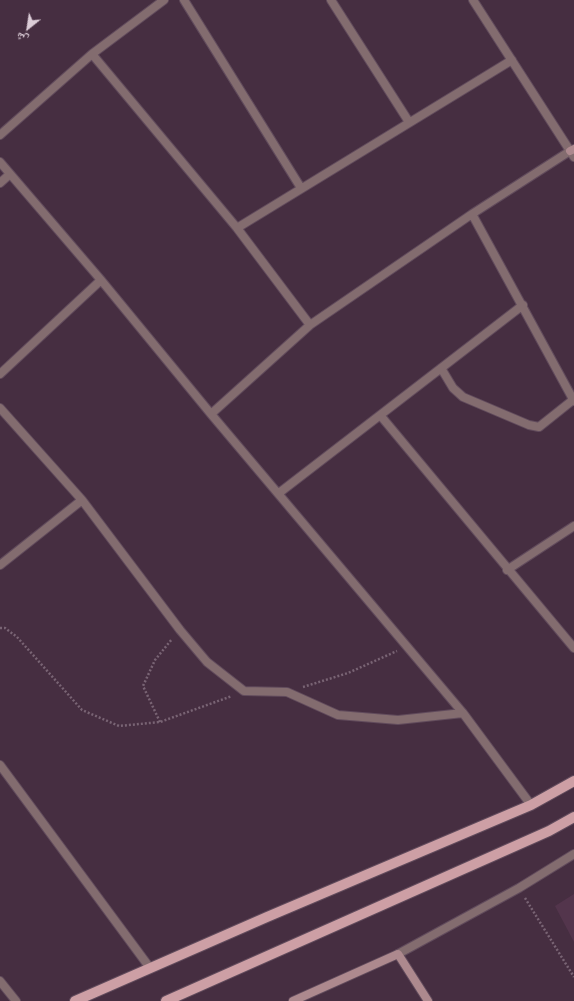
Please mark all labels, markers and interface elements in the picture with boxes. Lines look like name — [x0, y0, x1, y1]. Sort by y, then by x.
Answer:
north arrow — [8, 8, 48, 48]
text: ش — [13, 29, 31, 47]

